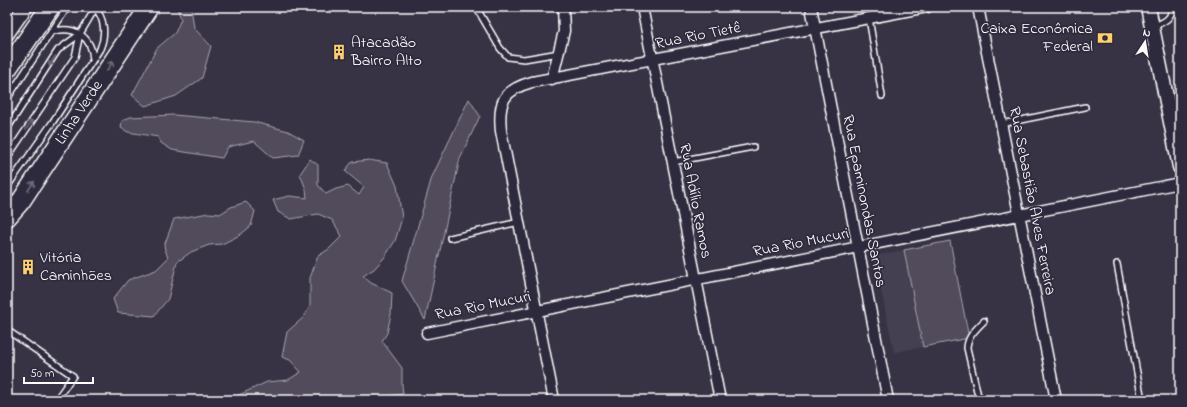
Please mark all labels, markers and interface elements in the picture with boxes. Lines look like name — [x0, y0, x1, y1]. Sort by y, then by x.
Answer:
street label: Rua Rio Tietê — [653, 16, 744, 56]
place label: Caixa Econômica Federal — [981, 17, 1093, 59]
north arrow — [1125, 22, 1165, 62]
text: N — [1142, 25, 1152, 42]
bank icon: Caixa Econômica Federal — [1096, 29, 1114, 47]
place label: Atacadão Bairro Alto — [350, 31, 422, 73]
building icon: Atacadão Bairro Alto — [330, 43, 348, 61]
one-way arrow — [48, 55, 56, 66]
one-way arrow — [106, 61, 114, 72]
street label: Linha Verde — [49, 75, 110, 150]
street label: Rua Sebastião Alves Ferreira — [1002, 105, 1062, 297]
street label: Rua Epaminondas Santos — [835, 113, 893, 289]
one-way arrow — [25, 120, 33, 131]
street label: Rua Adílio Ramos — [672, 141, 718, 261]
one-way arrow — [27, 181, 35, 192]
street label: Rua Rio Mucuri — [751, 222, 851, 264]
place label: Vitória Caminhões — [39, 246, 112, 288]
building icon: Vitória Caminhões — [19, 258, 37, 276]
street label: Rua Rio Mucuri — [433, 285, 533, 327]
scale bar — [24, 359, 93, 385]
text: 50 m — [30, 365, 54, 383]

